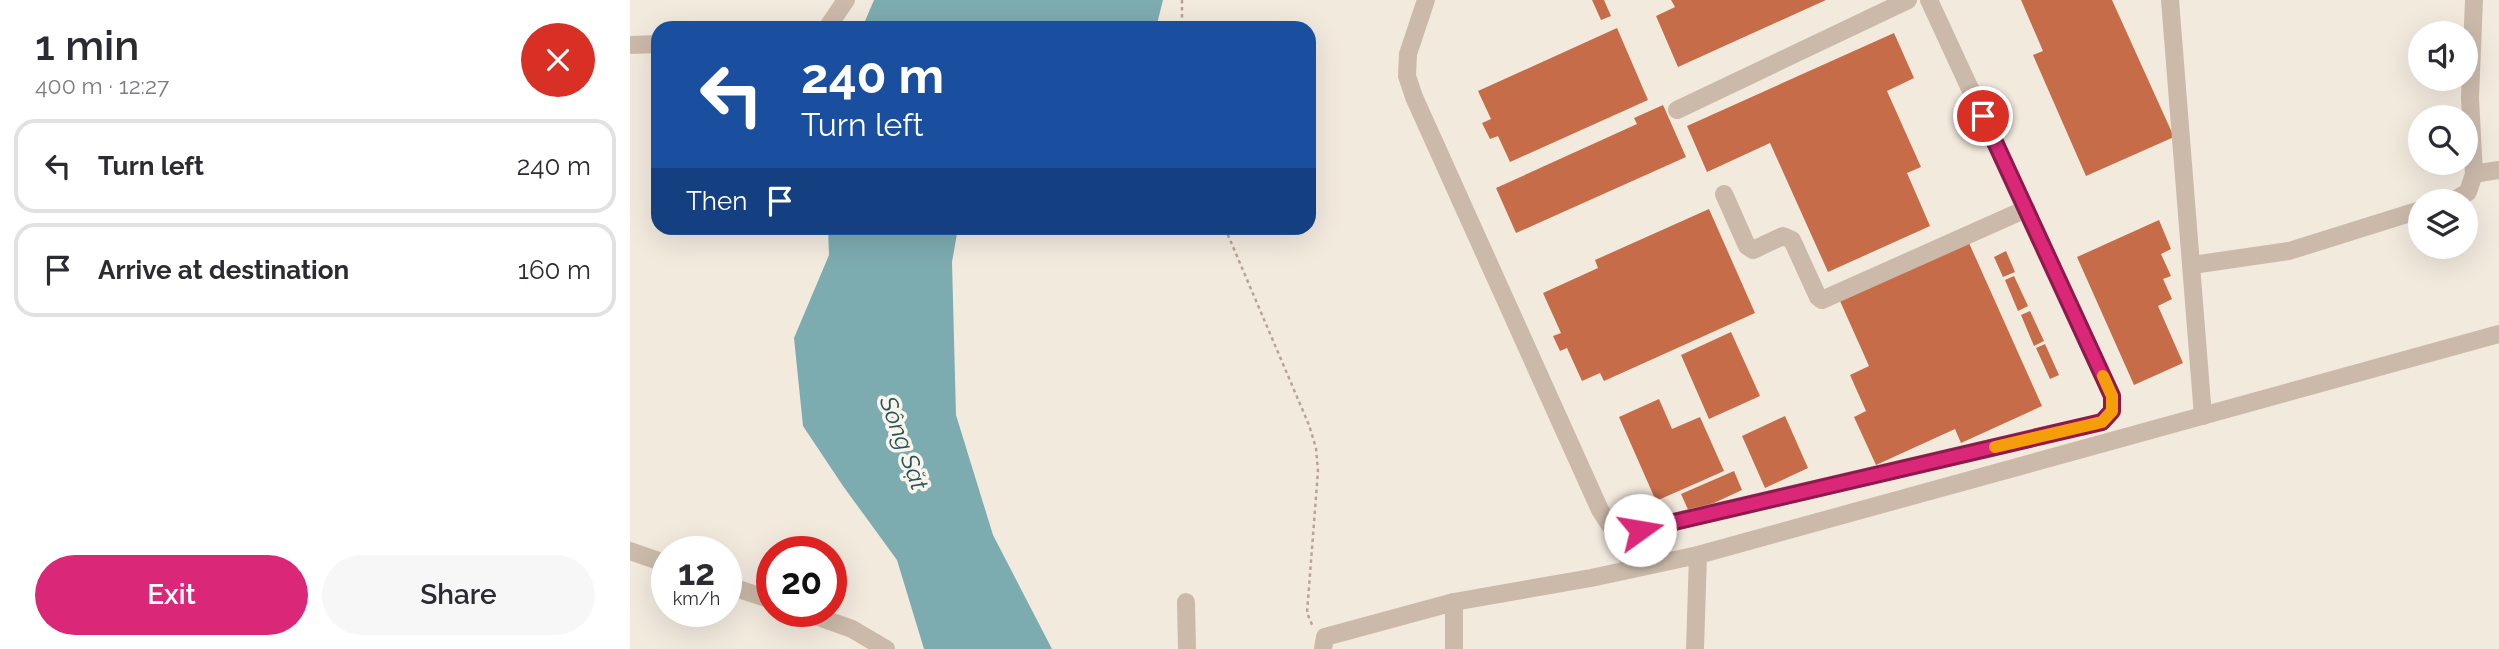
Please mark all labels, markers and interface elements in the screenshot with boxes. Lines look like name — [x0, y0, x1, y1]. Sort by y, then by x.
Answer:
text: 1 min — [35, 21, 139, 70]
map controls — [2408, 21, 2478, 259]
button: sound — [2408, 21, 2478, 91]
button: close — [521, 23, 595, 97]
text: 240 m — [801, 47, 944, 104]
icon: left — [686, 49, 777, 140]
text: 400 m · 12:27 — [35, 72, 169, 99]
pin — [1953, 86, 2013, 146]
icon: arrive — [1964, 97, 2002, 135]
button: search — [2408, 105, 2478, 175]
text: Turn left — [801, 106, 923, 143]
icon: left — [39, 147, 77, 185]
text: Turn left — [98, 151, 204, 181]
text: 240 m — [517, 151, 591, 181]
icon: arrive — [761, 182, 799, 220]
text: Then — [686, 186, 747, 216]
button: layers — [2408, 189, 2478, 259]
icon: arrive — [39, 251, 77, 289]
text: Arrive at destination — [98, 255, 349, 285]
text: 160 m — [518, 255, 591, 285]
water label: Sông Sặt — [873, 391, 934, 494]
position arrow — [1603, 493, 1677, 567]
speed limit sign: 20 — [756, 536, 847, 627]
text: 12 — [678, 552, 715, 593]
button: Exit — [35, 555, 308, 635]
button: Share — [322, 555, 595, 635]
text: km/h — [673, 588, 720, 609]

